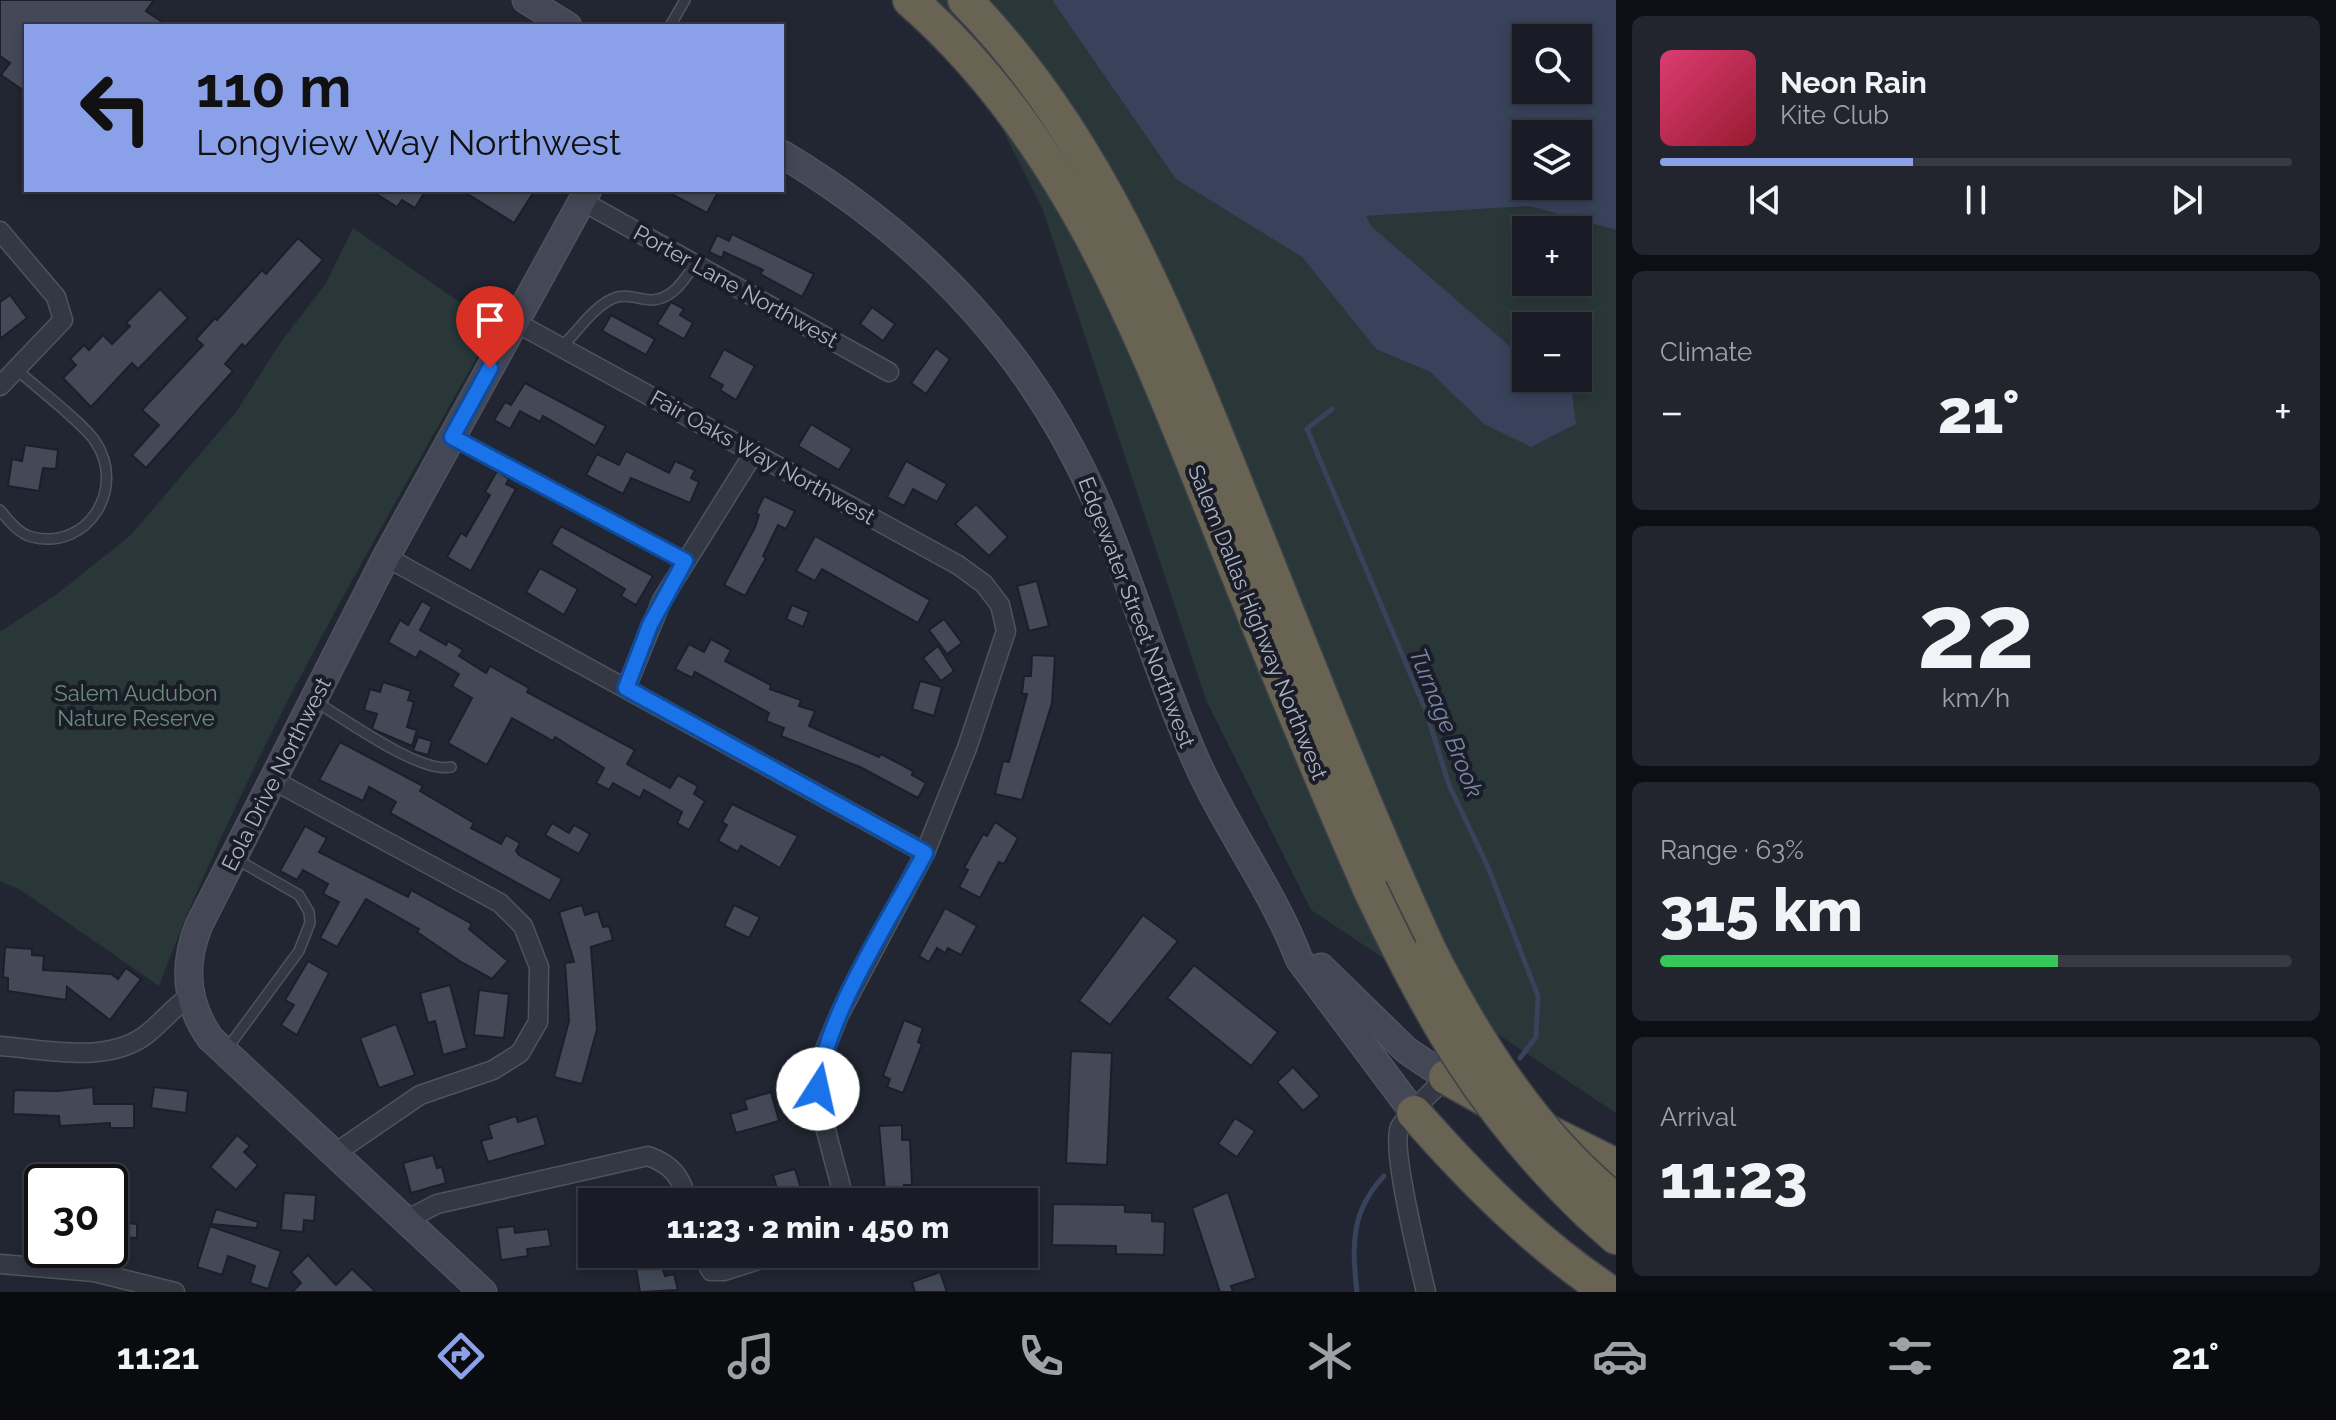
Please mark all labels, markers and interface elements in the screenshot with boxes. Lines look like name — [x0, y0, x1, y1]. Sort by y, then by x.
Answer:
map controls — [1512, 24, 1592, 392]
button: search — [1512, 24, 1592, 104]
text: 110 m — [196, 54, 351, 120]
icon: left — [64, 56, 168, 160]
text: Neon Rain — [1780, 65, 1927, 100]
text: Kite Club — [1780, 100, 1889, 130]
button: layers — [1512, 120, 1592, 200]
text: Longview Way Northwest — [196, 121, 621, 163]
icon: previous — [1743, 178, 1787, 222]
icon: pause — [1954, 178, 1998, 222]
icon: next — [2165, 178, 2209, 222]
button: + — [1512, 216, 1592, 296]
street label: Porter Lane Northwest — [629, 219, 843, 353]
pin — [456, 286, 524, 368]
icon: arrive — [468, 298, 512, 342]
button: − — [1512, 312, 1592, 392]
text: Climate — [1660, 337, 1752, 367]
text: 21° — [1938, 377, 2020, 447]
street label: Fair Oaks Way Northwest — [646, 384, 881, 530]
text: − — [1660, 386, 1684, 437]
text: + — [2274, 386, 2292, 437]
street label: Salem Dallas Highway Northwest — [1183, 461, 1333, 784]
street label: Edgewater Street Northwest — [1073, 473, 1201, 752]
text: 22 — [1917, 570, 2035, 692]
water label: Turnage Brook — [1403, 644, 1490, 802]
street label: Eola Drive Northwest — [216, 672, 336, 875]
park label: Salem Audubon Nature Reserve — [54, 680, 218, 731]
text: km/h — [1942, 683, 2010, 713]
text: Range · 63% — [1660, 835, 1804, 865]
text: 315 km — [1660, 875, 1863, 945]
position arrow — [776, 1047, 860, 1131]
text: Arrival — [1660, 1102, 1736, 1132]
text: 11:23 — [1660, 1142, 1808, 1212]
speed limit sign: 30 — [24, 1164, 128, 1268]
text: 11:23 · 2 min · 450 m — [667, 1210, 949, 1245]
icon: directions — [433, 1328, 489, 1384]
icon: music — [723, 1328, 779, 1384]
icon: phone — [1013, 1328, 1069, 1384]
icon: climate — [1302, 1328, 1358, 1384]
icon: car — [1592, 1328, 1648, 1384]
icon: filters — [1882, 1328, 1938, 1384]
text: 11:21 — [117, 1335, 199, 1377]
text: 21° — [2172, 1335, 2219, 1377]

